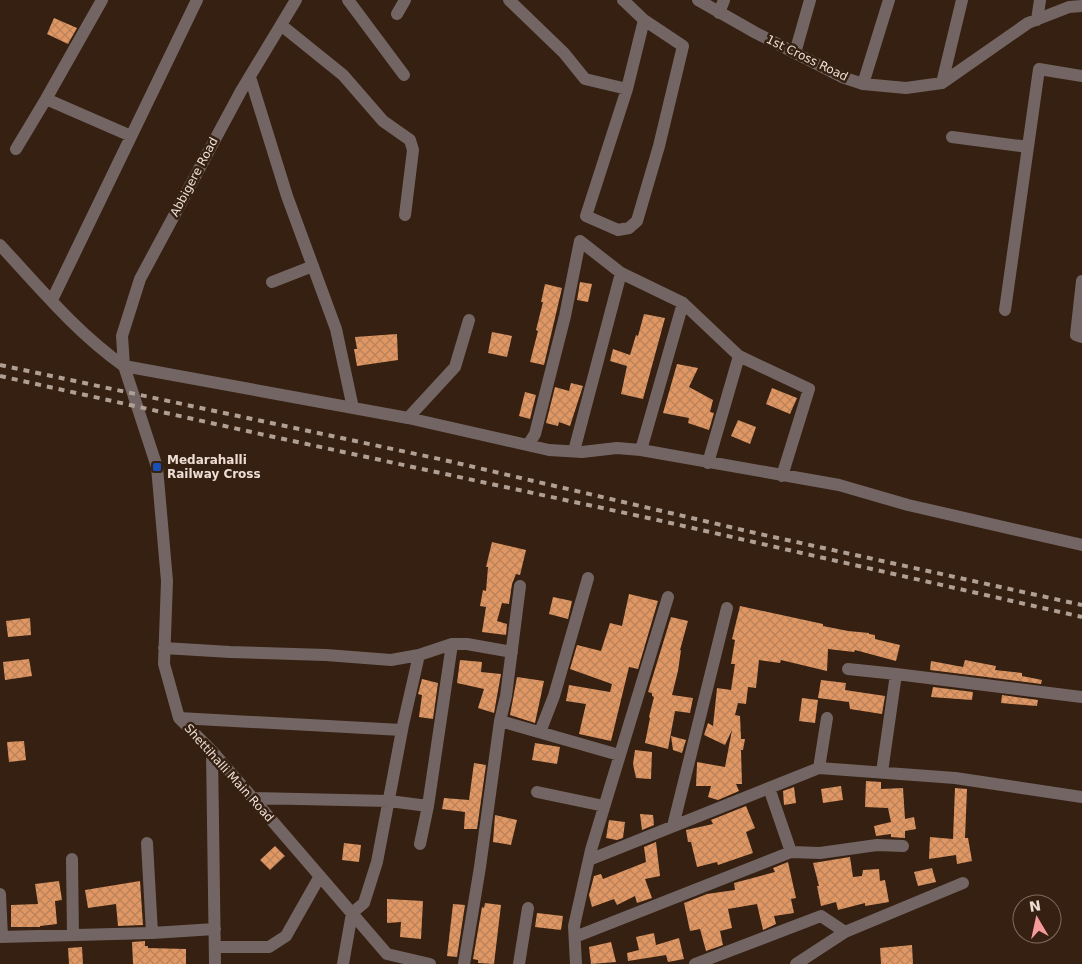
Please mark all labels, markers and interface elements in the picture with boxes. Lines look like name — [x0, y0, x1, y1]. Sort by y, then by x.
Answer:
street label: 1st Cross Road — [764, 32, 850, 84]
street label: Abbigere Road — [167, 135, 221, 219]
place label: Medarahalli Railway Cross — [167, 453, 261, 481]
marker: Medarahalli Railway Cross — [151, 461, 163, 473]
street label: Shettihalli Main Road — [181, 721, 277, 825]
north arrow — [1012, 894, 1062, 944]
text: N — [1028, 897, 1042, 915]

